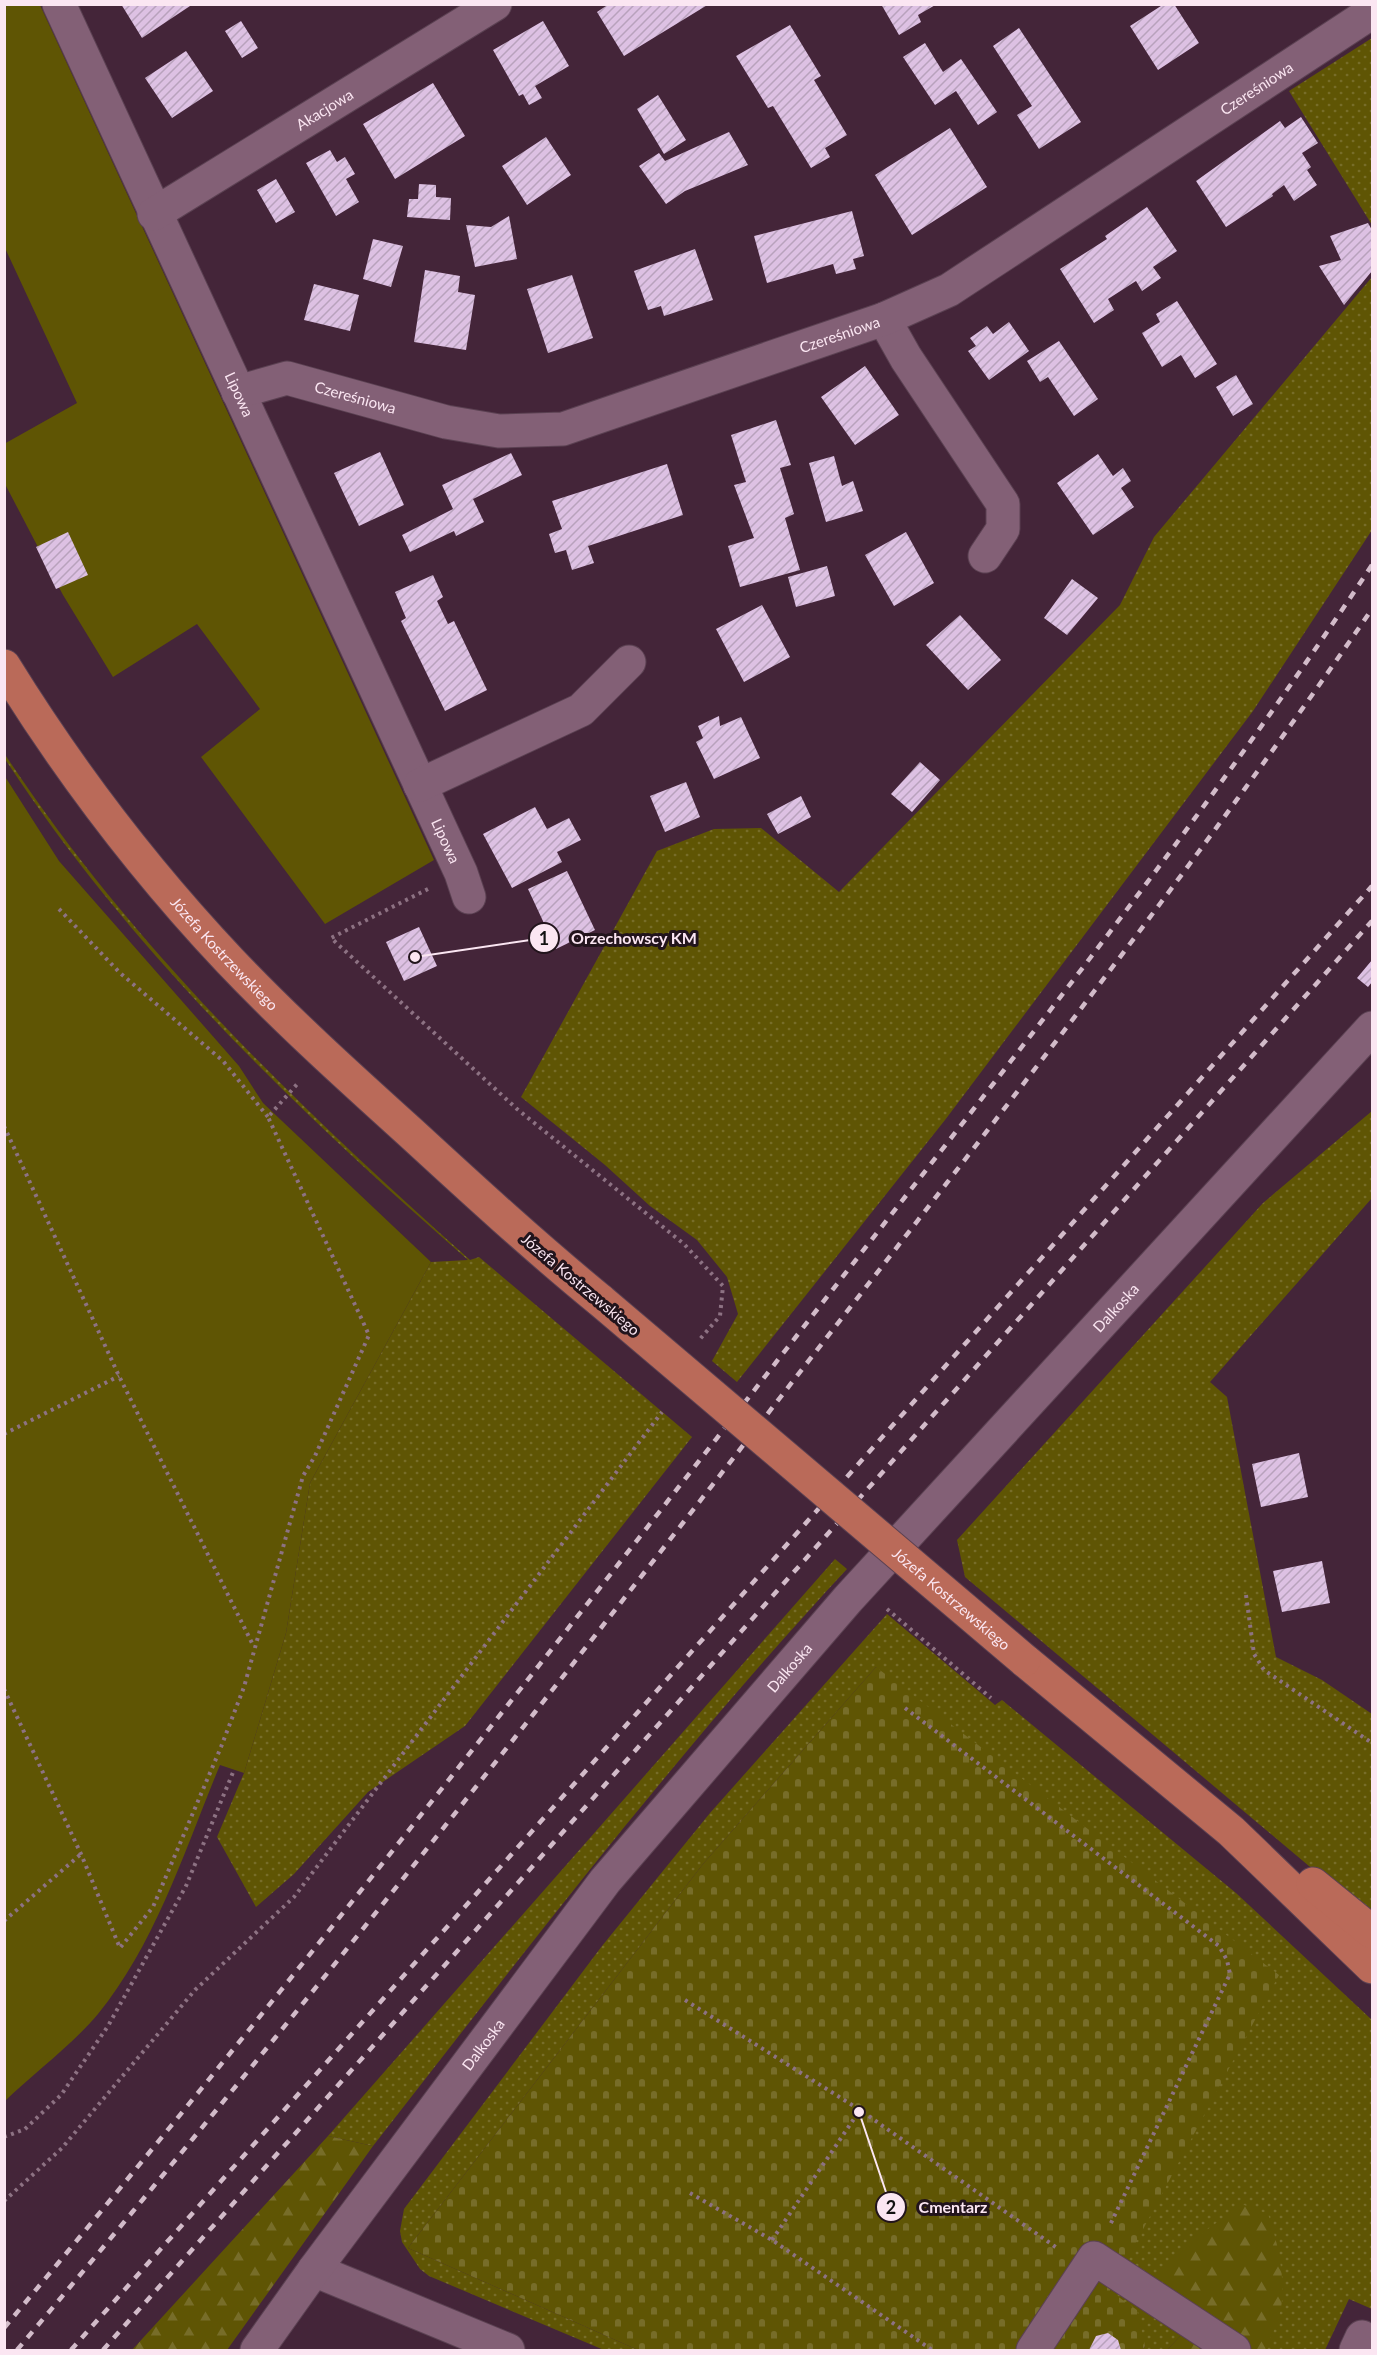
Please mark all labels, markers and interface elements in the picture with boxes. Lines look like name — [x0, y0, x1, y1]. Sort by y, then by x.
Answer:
street label: Czereśniowa — [1216, 57, 1296, 119]
street label: Akacjowa — [293, 85, 356, 133]
street label: Czereśniowa — [797, 312, 882, 356]
street label: Lipowa — [221, 369, 258, 420]
street label: Czereśniowa — [313, 377, 398, 417]
street label: Lipowa — [428, 816, 464, 866]
street label: Józefa Kostrzewskiego — [167, 893, 282, 1014]
callout: Orzechowscy KM — [529, 921, 709, 955]
text: 1 — [539, 927, 549, 949]
text: Orzechowscy KM — [571, 928, 697, 947]
street label: Józefa Kostrzewskiego — [518, 1229, 644, 1339]
street label: Dalkoska — [1089, 1279, 1142, 1335]
street label: Józefa Kostrzewskiego — [889, 1544, 1014, 1654]
street label: Dalkoska — [763, 1639, 815, 1696]
street label: Dalkoska — [458, 2015, 508, 2074]
callout: Cmentarz — [876, 2190, 999, 2224]
text: 2 — [886, 2196, 896, 2218]
text: Cmentarz — [919, 2197, 987, 2216]

